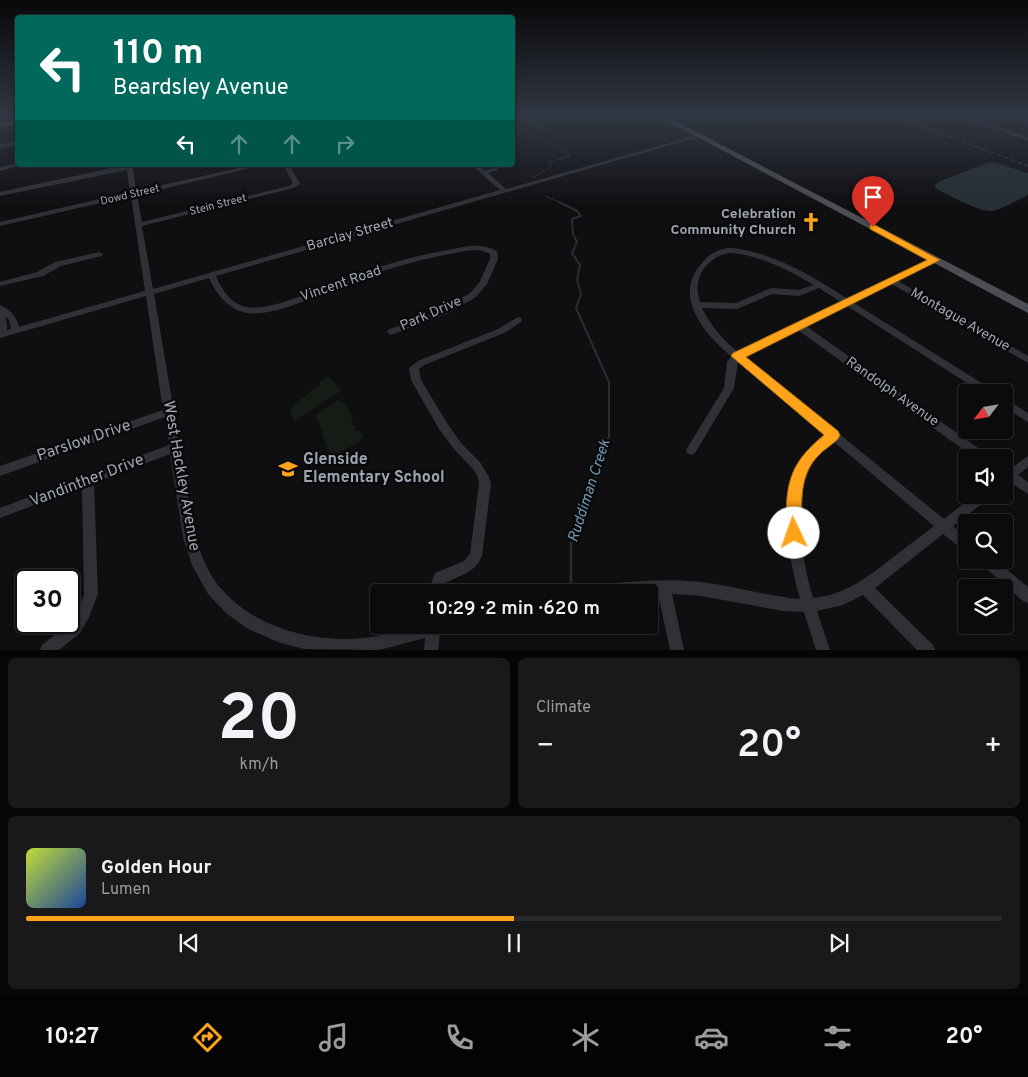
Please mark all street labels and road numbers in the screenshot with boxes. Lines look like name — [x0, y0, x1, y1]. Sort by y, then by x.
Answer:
street label: Dowd Street — [99, 181, 161, 209]
street label: Stein Street — [188, 191, 248, 219]
street label: Barclay Street — [305, 215, 395, 255]
street label: Vincent Road — [298, 262, 384, 306]
street label: Montague Avenue — [907, 285, 1013, 355]
street label: Park Drive — [398, 293, 464, 335]
street label: Randolph Avenue — [842, 354, 942, 430]
street label: West Hackley Avenue — [158, 399, 204, 553]
street label: Parslow Drive — [34, 416, 134, 466]
street label: Vandinther Drive — [27, 450, 147, 512]

